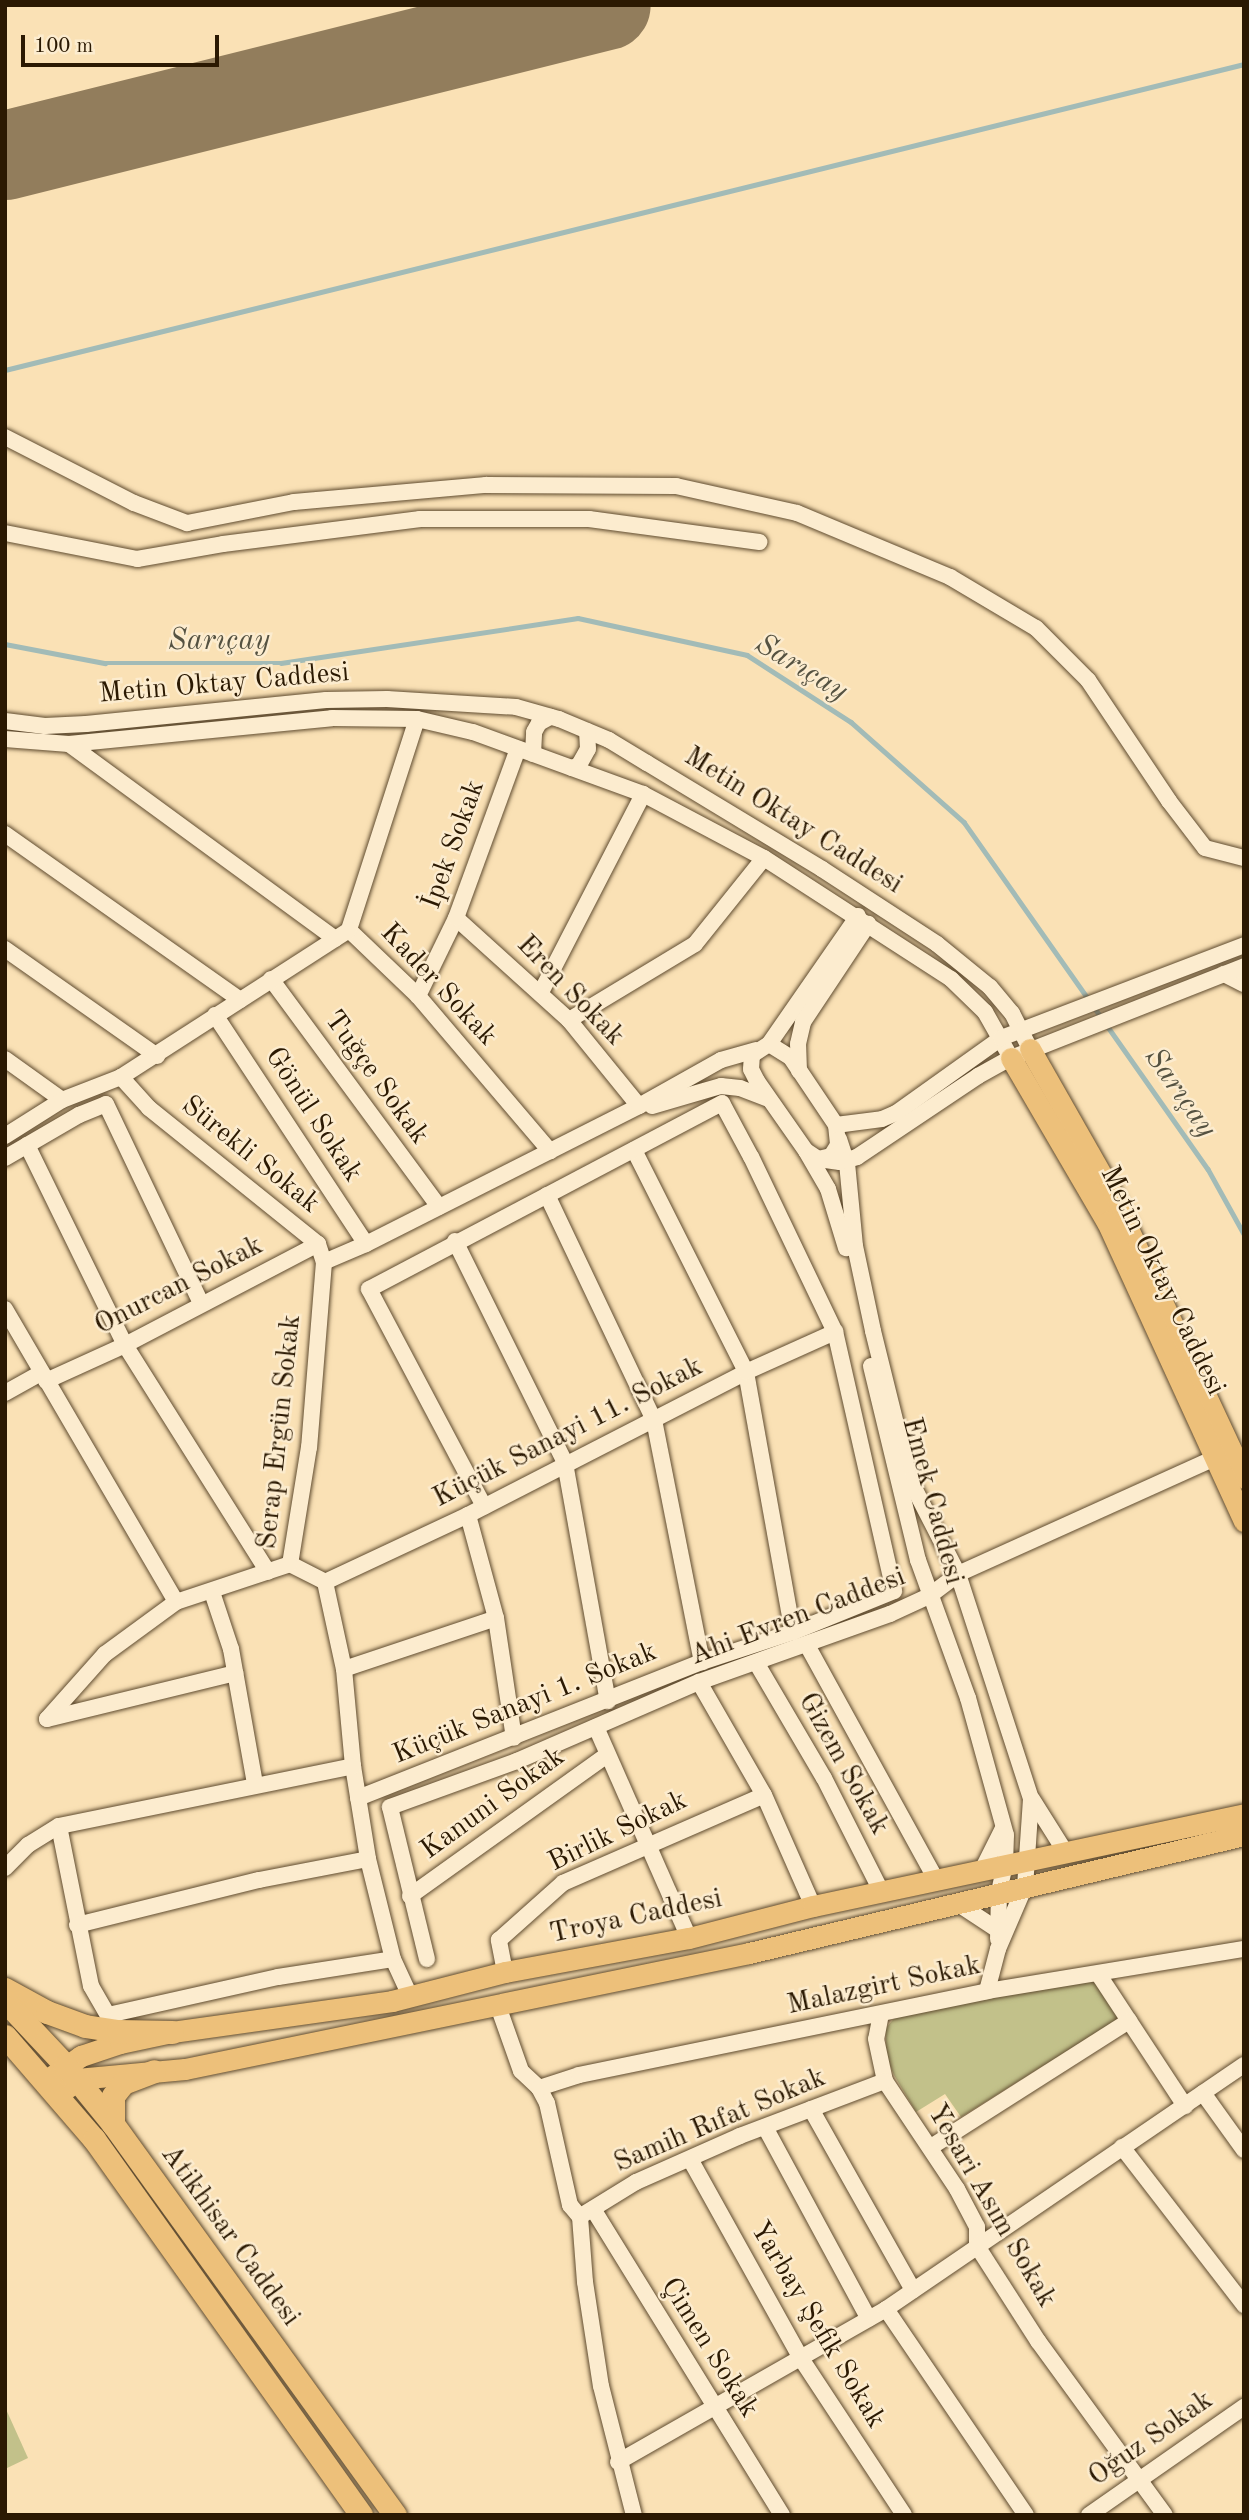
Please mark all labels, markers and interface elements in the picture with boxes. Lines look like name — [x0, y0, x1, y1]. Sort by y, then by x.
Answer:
scale bar — [24, 21, 222, 65]
text: 100 m — [34, 36, 93, 57]
water label: Sarıçay — [168, 623, 270, 659]
water label: Sarıçay — [748, 626, 854, 710]
street label: Metin Oktay Caddesi — [97, 656, 351, 712]
street label: Metin Oktay Caddesi — [678, 740, 908, 902]
street label: İpek Sokak — [415, 776, 493, 914]
street label: Kader Sokak — [373, 916, 503, 1054]
street label: Eren Sokak — [509, 929, 631, 1053]
street label: Tuğçe Sokak — [316, 1005, 436, 1151]
street label: Gönül Sokak — [257, 1041, 369, 1189]
water label: Sarıçay — [1136, 1041, 1224, 1145]
street label: Sürekli Sokak — [174, 1089, 326, 1221]
street label: Metin Oktay Caddesi — [1092, 1161, 1232, 1401]
street label: Onurcan Sokak — [89, 1229, 269, 1343]
street label: Serap Ergün Sokak — [251, 1313, 309, 1551]
street label: Küçük Sanayi 11. Sokak — [428, 1350, 708, 1516]
street label: Emek Caddesi — [894, 1414, 970, 1588]
street label: Ahi Evren Caddesi — [686, 1560, 910, 1674]
street label: Küçük Sanayi 1. Sokak — [388, 1636, 662, 1772]
street label: Gizem Sokak — [790, 1687, 896, 1841]
street label: Kanuni Sokak — [414, 1741, 572, 1867]
street label: Birlik Sokak — [543, 1784, 693, 1880]
street label: Troya Caddesi — [547, 1882, 725, 1952]
street label: Malazgirt Sokak — [784, 1949, 984, 2023]
street label: Samih Rıfat Sokak — [609, 2061, 831, 2181]
street label: Yesari Asım Sokak — [919, 2098, 1063, 2314]
street label: Atikhisar Caddesi — [153, 2139, 307, 2333]
street label: Yarbay Şefik Sokak — [742, 2215, 892, 2435]
street label: Çimen Sokak — [653, 2272, 765, 2424]
street label: Oğuz Sokak — [1082, 2384, 1220, 2494]

